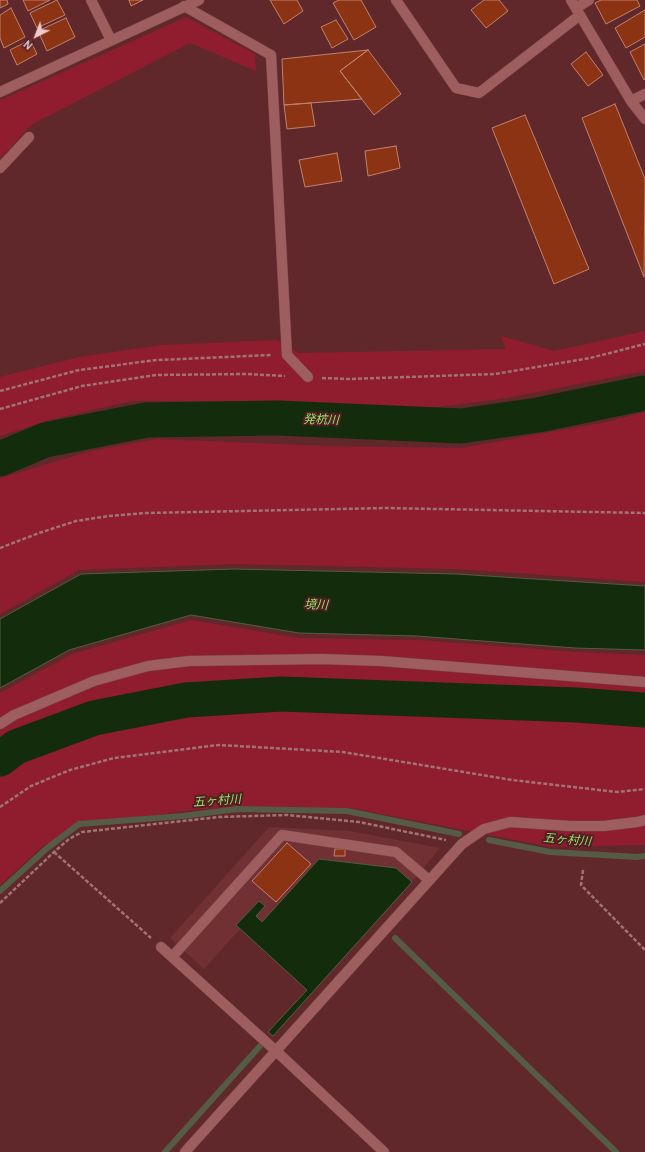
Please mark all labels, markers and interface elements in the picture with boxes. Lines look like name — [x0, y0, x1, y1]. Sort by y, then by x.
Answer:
north arrow — [16, 16, 56, 56]
text: N — [20, 37, 36, 53]
water label: 発杭川 — [303, 412, 339, 428]
water label: 境川 — [304, 597, 328, 613]
water label: 五ヶ村川 — [193, 792, 241, 810]
water label: 五ヶ村川 — [542, 831, 592, 849]

